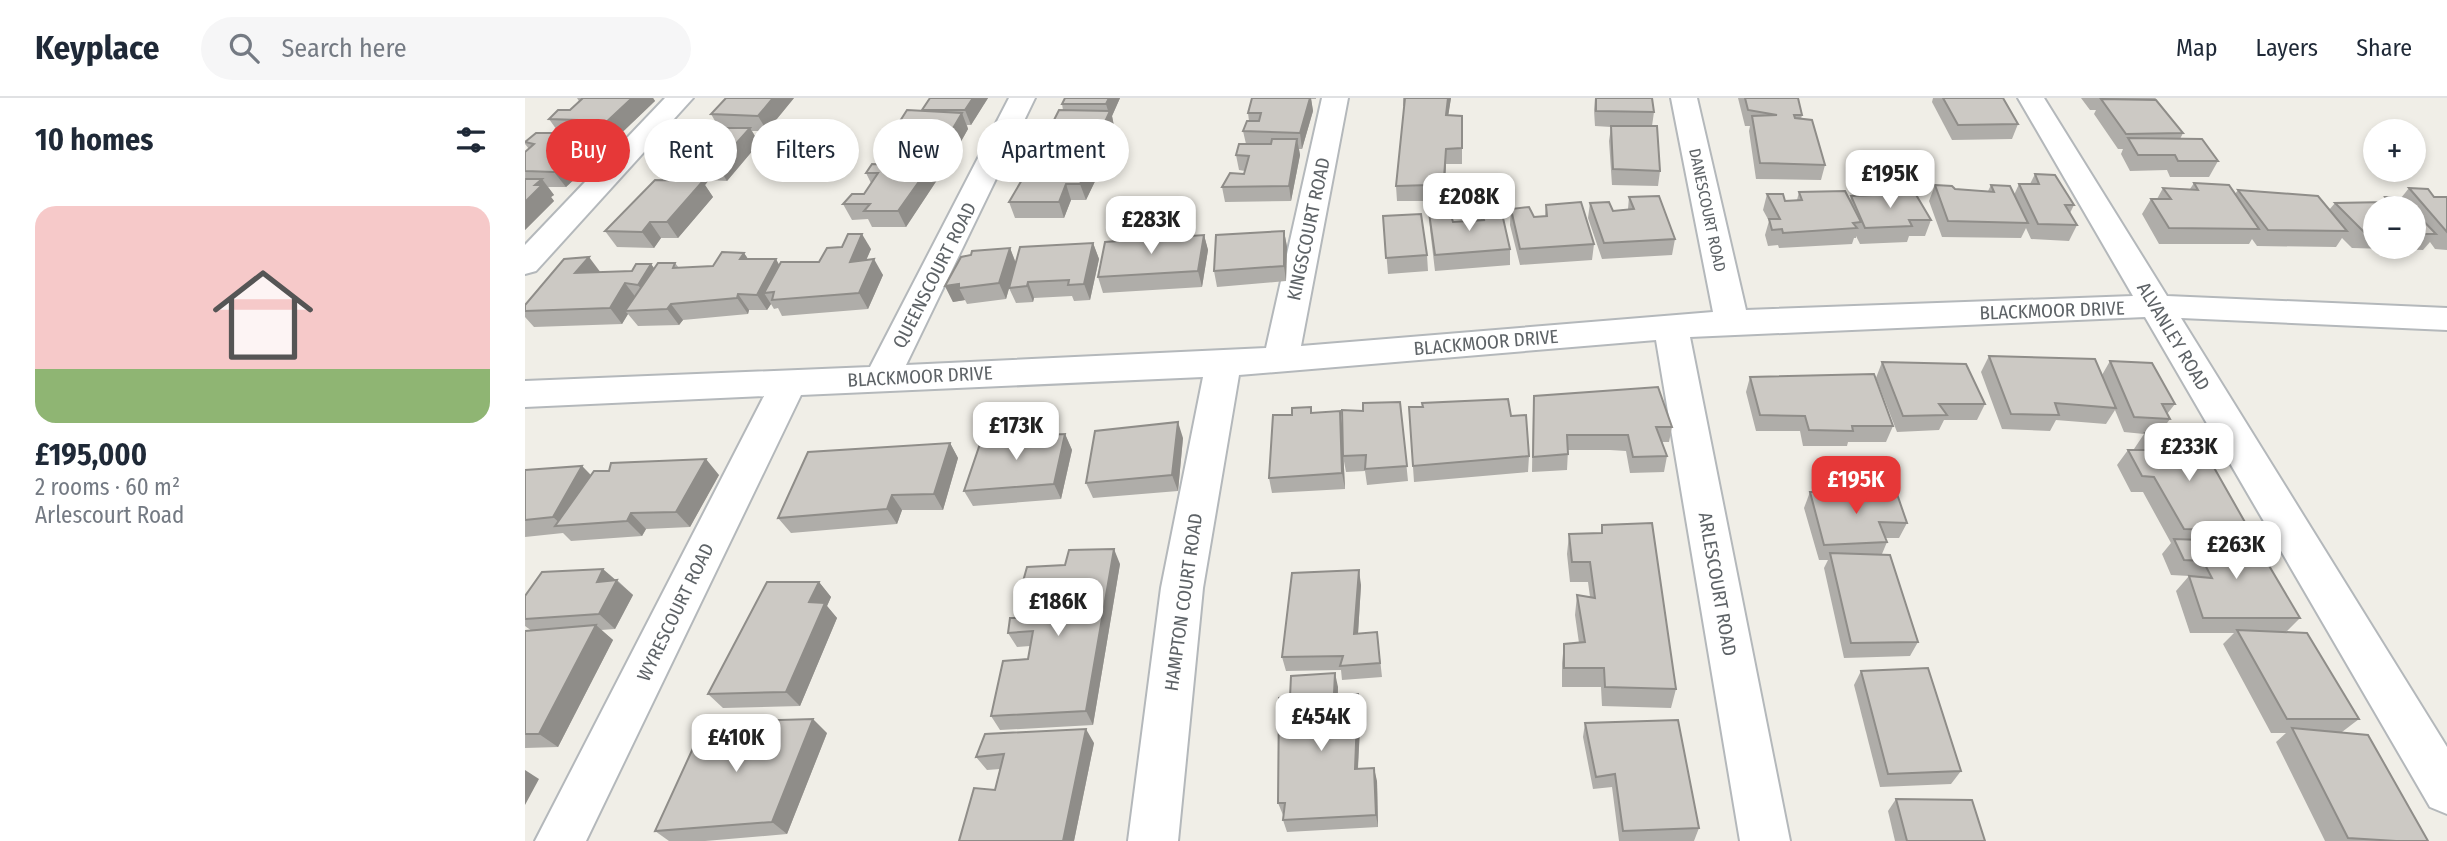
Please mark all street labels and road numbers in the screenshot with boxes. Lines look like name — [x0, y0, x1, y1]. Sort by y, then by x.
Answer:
street label: DANESCOURT ROAD — [1685, 147, 1730, 273]
street label: KINGSCOURT ROAD — [1282, 156, 1335, 303]
street label: QUEENSCOURT ROAD — [888, 199, 981, 352]
street label: ALVANLEY ROAD — [2132, 278, 2215, 395]
street label: BLACKMOOR DRIVE — [1979, 296, 2125, 325]
street label: BLACKMOOR DRIVE — [1413, 325, 1559, 360]
street label: BLACKMOOR DRIVE — [847, 361, 993, 392]
street label: ARLESCOURT ROAD — [1694, 510, 1741, 658]
street label: HAMPTON COURT ROAD — [1160, 512, 1207, 692]
street label: WYRESCOURT ROAD — [632, 539, 719, 685]

